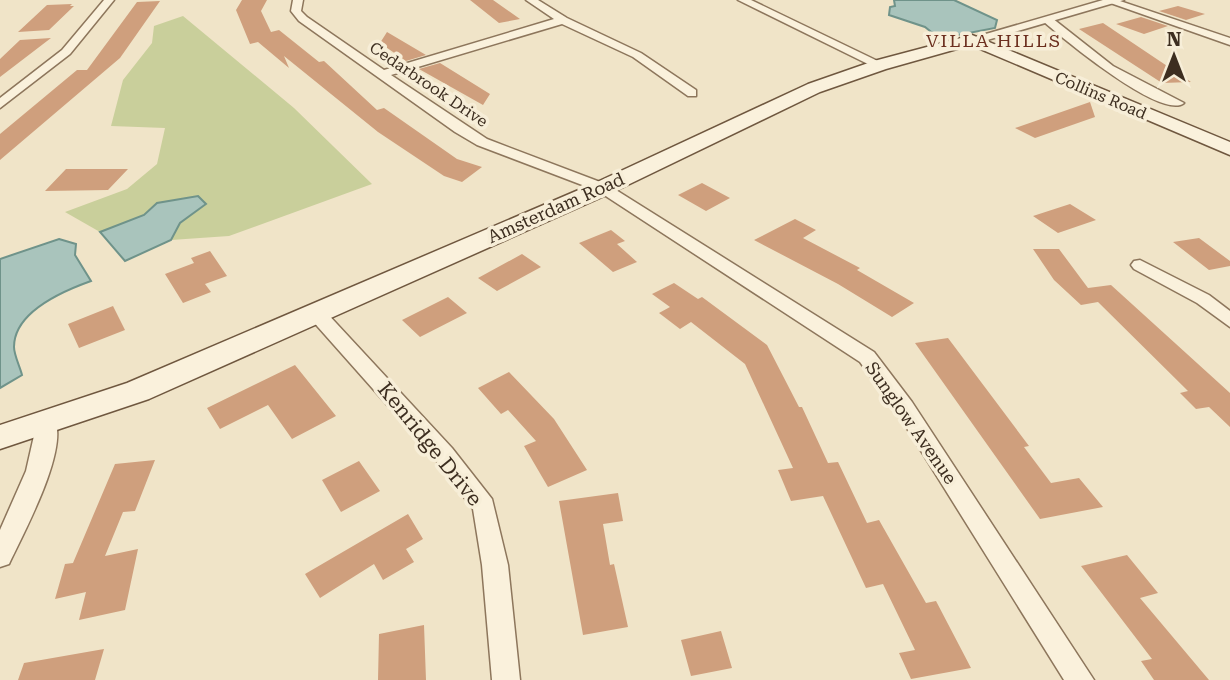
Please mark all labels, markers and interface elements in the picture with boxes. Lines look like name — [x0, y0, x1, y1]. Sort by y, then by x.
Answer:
north arrow — [1139, 21, 1209, 91]
text: N — [1167, 28, 1182, 51]
district label: VILLA HILLS — [926, 30, 1062, 51]
street label: Cedarbrook Drive — [366, 38, 492, 131]
street label: Collins Road — [1052, 68, 1149, 123]
street label: Amsterdam Road — [484, 168, 628, 247]
street label: Sunglow Avenue — [861, 358, 962, 488]
street label: Kenridge Drive — [373, 377, 487, 511]

